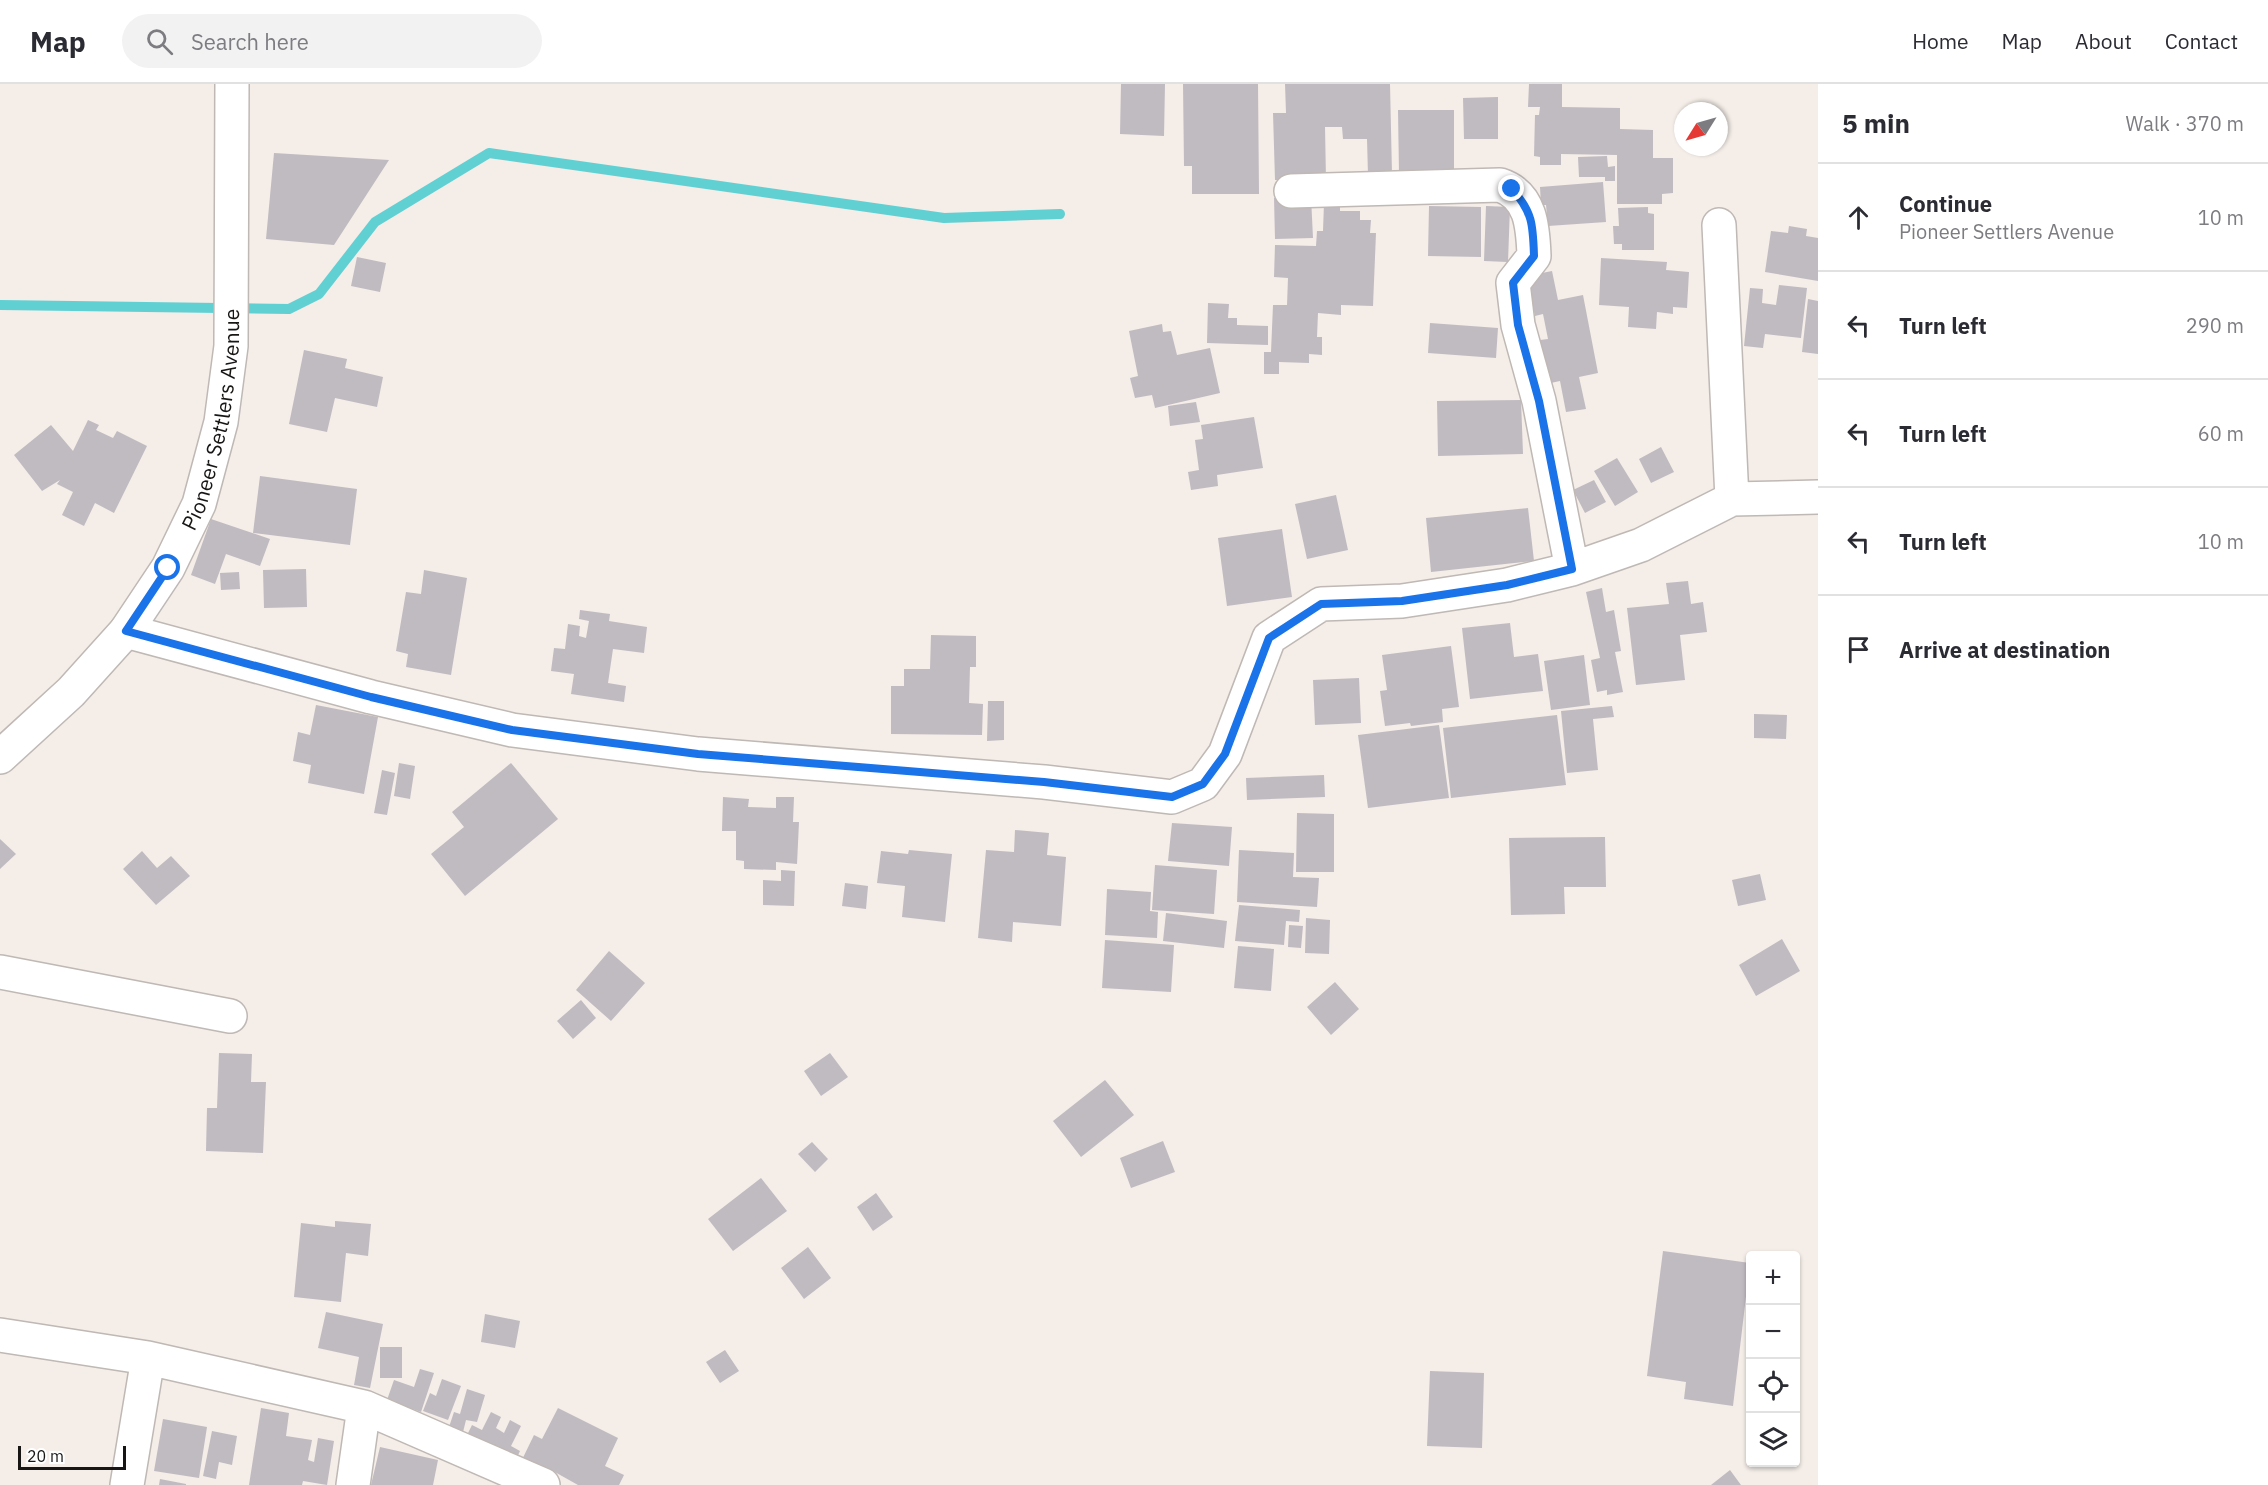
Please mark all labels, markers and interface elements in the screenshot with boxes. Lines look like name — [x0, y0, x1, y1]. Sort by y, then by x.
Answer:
search box — [122, 14, 542, 68]
text: Map — [30, 23, 86, 60]
icon: search — [143, 25, 176, 58]
text: Search here — [191, 27, 309, 56]
text: Home — [1912, 27, 1969, 55]
text: Map — [2002, 27, 2042, 55]
text: About — [2075, 27, 2132, 55]
text: Contact — [2165, 27, 2238, 55]
north arrow — [1674, 102, 1728, 156]
text: 5 min — [1842, 106, 1910, 140]
text: Walk · 370 m — [2126, 110, 2244, 137]
route end — [1498, 175, 1524, 201]
text: Continue — [1899, 189, 1992, 218]
icon: ahead — [1842, 201, 1875, 234]
text: 10 m — [2198, 204, 2244, 231]
text: Pioneer Settlers Avenue — [1899, 218, 2114, 245]
street label: Pioneer Settlers Avenue — [175, 309, 245, 535]
icon: left — [1842, 309, 1875, 342]
text: Turn left — [1899, 311, 1987, 340]
text: 290 m — [2186, 312, 2244, 339]
icon: left — [1842, 417, 1875, 450]
text: Turn left — [1899, 419, 1987, 448]
text: 60 m — [2198, 420, 2244, 447]
icon: left — [1842, 525, 1875, 558]
text: Turn left — [1899, 527, 1987, 556]
text: 10 m — [2198, 528, 2244, 555]
route start — [154, 554, 180, 580]
icon: arrive — [1842, 633, 1875, 666]
text: Arrive at destination — [1899, 635, 2110, 664]
map controls — [1746, 1251, 1800, 1467]
button: + — [1746, 1251, 1800, 1305]
button: − — [1746, 1305, 1800, 1359]
button: locate — [1746, 1359, 1800, 1413]
button: layers — [1746, 1413, 1800, 1467]
scale bar — [18, 1443, 126, 1470]
text: 20 m — [27, 1446, 64, 1466]

